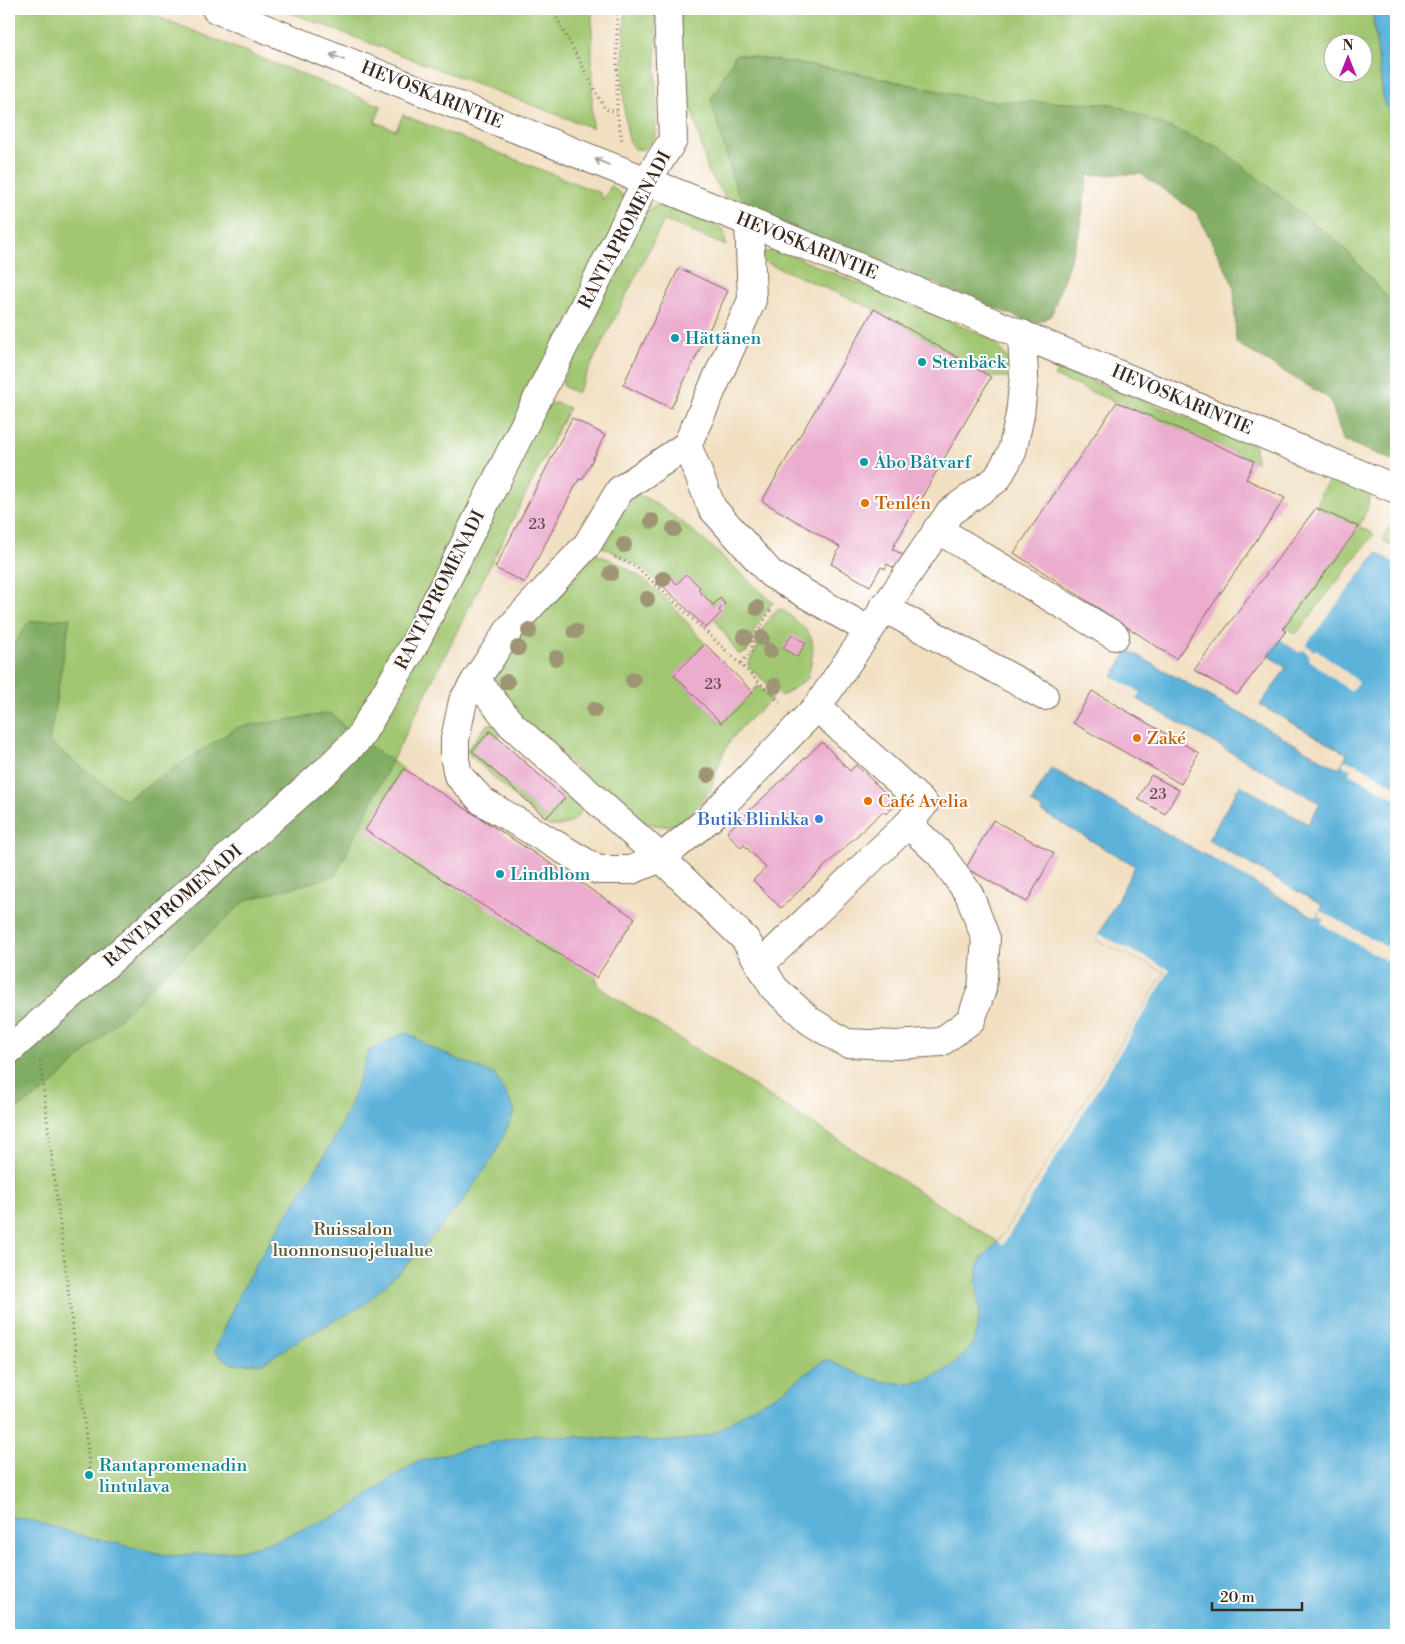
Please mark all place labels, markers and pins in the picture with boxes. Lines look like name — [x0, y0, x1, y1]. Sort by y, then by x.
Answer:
place label: Hättänen — [685, 327, 761, 350]
marker: Hättänen — [669, 332, 681, 344]
place label: Stenbäck — [932, 351, 1008, 374]
marker: Stenbäck — [916, 356, 928, 368]
place label: Åbo Båtvarf — [873, 451, 972, 474]
marker: Åbo Båtvarf — [858, 456, 870, 468]
place label: Tenlén — [875, 492, 931, 515]
marker: Tenlén — [859, 497, 871, 509]
place label: Zaké — [1147, 727, 1186, 750]
marker: Zaké — [1131, 732, 1143, 744]
place label: Café Avelia — [878, 790, 969, 813]
marker: Café Avelia — [862, 795, 874, 807]
place label: Butik Blinkka — [697, 808, 810, 831]
marker: Butik Blinkka — [813, 813, 825, 825]
place label: Lindblom — [510, 863, 591, 886]
marker: Lindblom — [494, 868, 506, 880]
place label: Rantapromenadin lintulava — [99, 1454, 247, 1498]
marker: Rantapromenadin lintulava — [83, 1469, 95, 1481]

